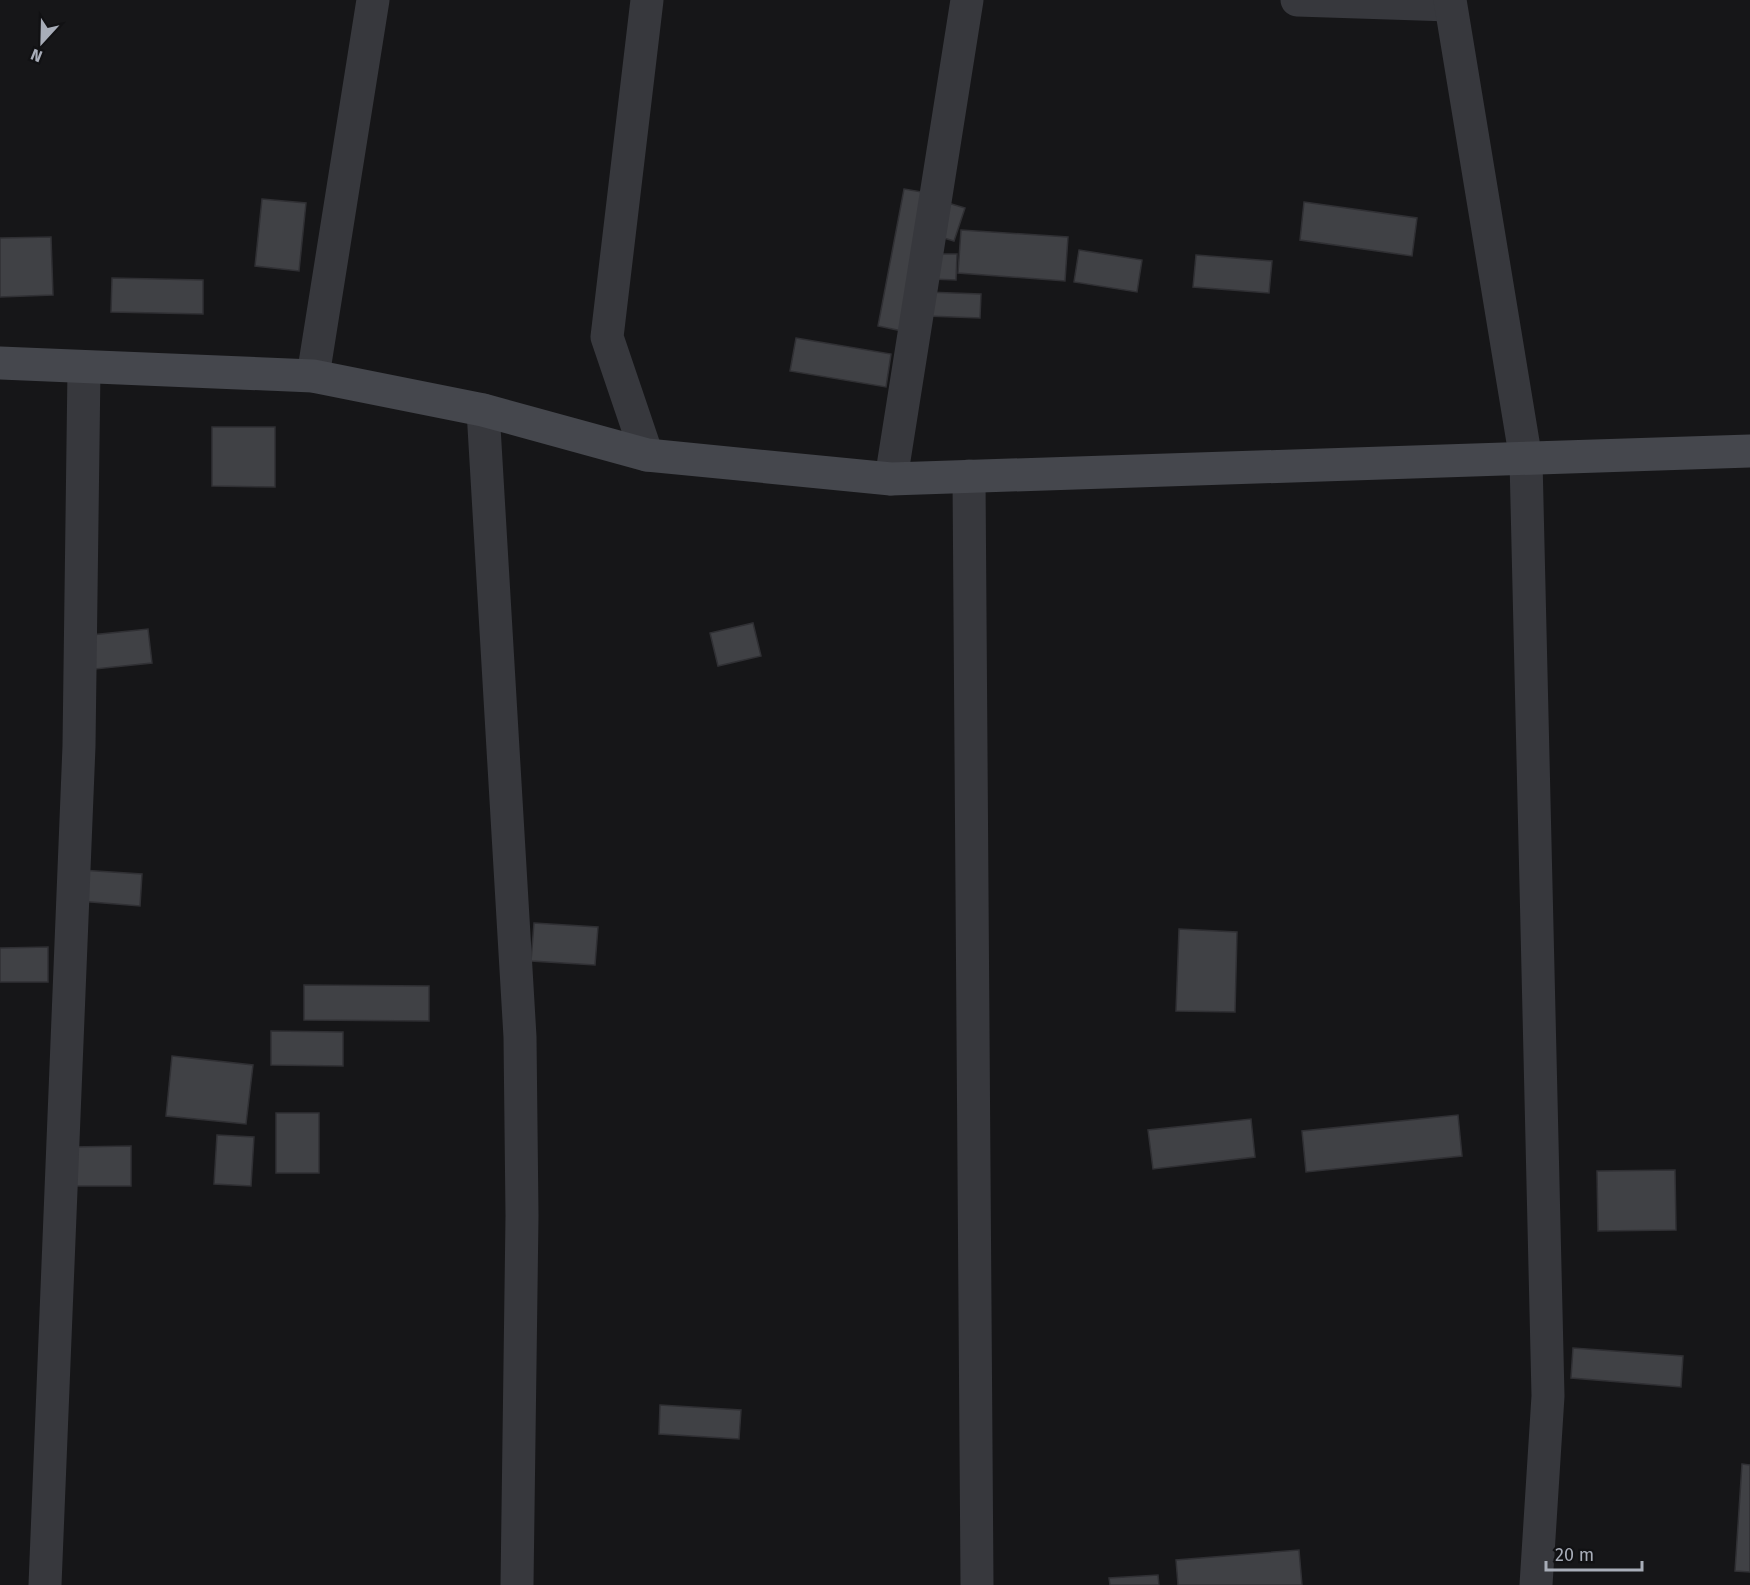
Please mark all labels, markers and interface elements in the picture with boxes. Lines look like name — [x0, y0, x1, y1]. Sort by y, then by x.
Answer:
north arrow — [12, 12, 72, 72]
text: N — [28, 45, 45, 66]
scale bar — [1546, 1534, 1642, 1572]
text: 20 m — [1555, 1544, 1594, 1566]

